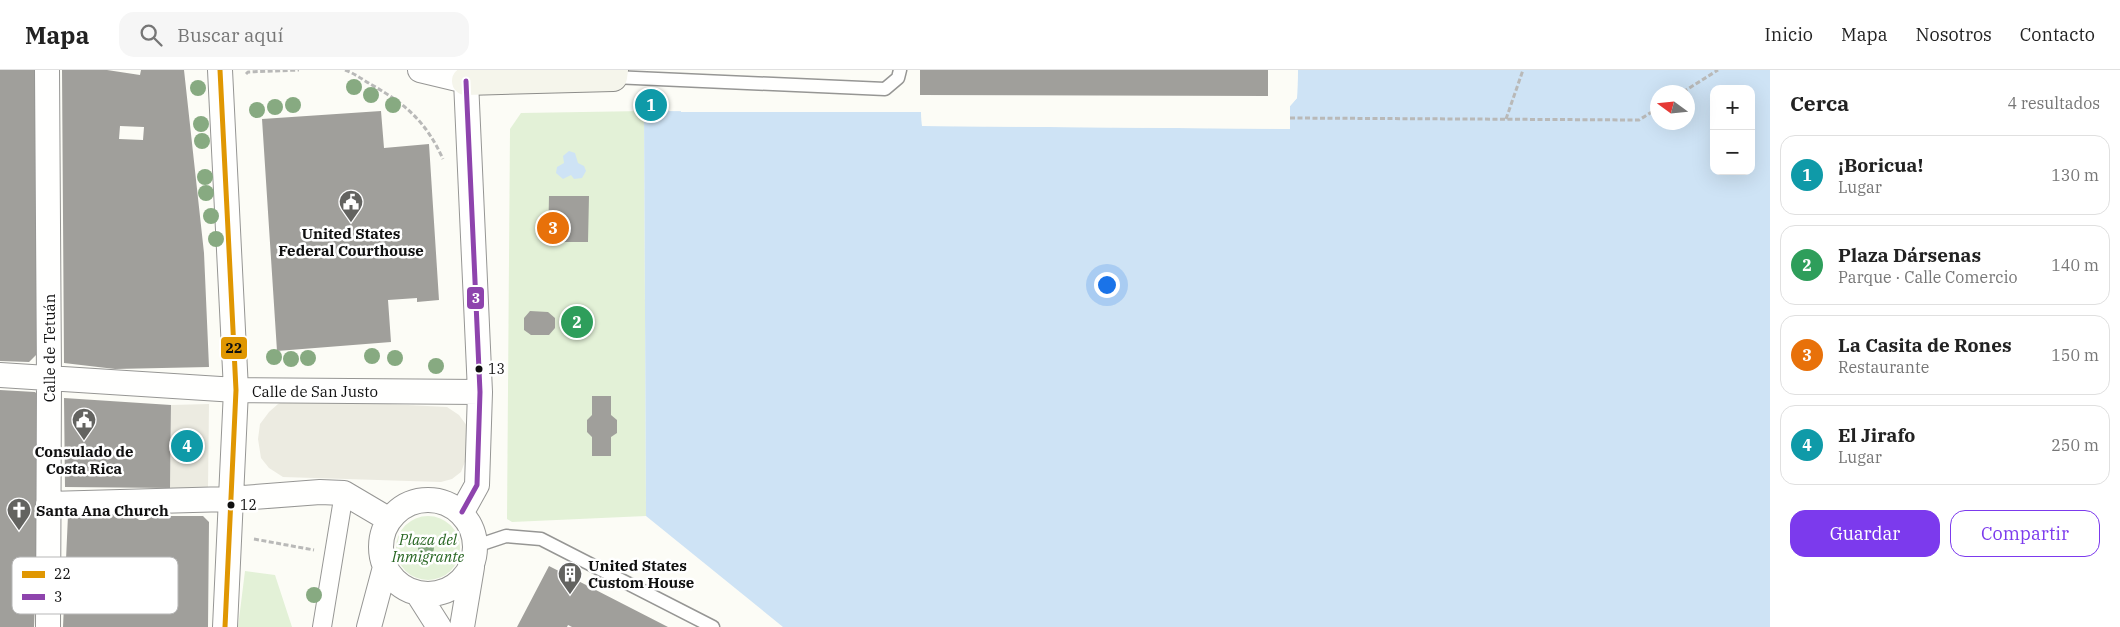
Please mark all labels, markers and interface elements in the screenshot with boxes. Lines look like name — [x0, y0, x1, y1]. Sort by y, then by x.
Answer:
search box — [119, 12, 469, 57]
text: Mapa — [25, 19, 89, 51]
icon: search — [137, 21, 165, 49]
text: Buscar aquí — [177, 23, 283, 47]
text: Inicio — [1765, 23, 1813, 46]
text: Mapa — [1841, 23, 1888, 46]
text: Nosotros — [1916, 23, 1992, 46]
text: Contacto — [2020, 23, 2095, 46]
north arrow — [1650, 85, 1695, 130]
map controls — [1710, 85, 1755, 175]
button: + — [1710, 85, 1755, 130]
pin: 1 — [635, 86, 667, 124]
text: Cerca — [1790, 89, 1849, 117]
text: 4 resultados — [2008, 93, 2100, 113]
button: − — [1710, 130, 1755, 175]
text: ¡Boricua! — [1838, 153, 1923, 177]
text: 1 — [1802, 165, 1812, 185]
text: 130 m — [2051, 165, 2099, 185]
text: Lugar — [1838, 177, 1882, 197]
public building icon: United States Federal Courthouse — [338, 189, 364, 223]
pin: 3 — [537, 209, 569, 247]
place label: United States Federal Courthouse — [278, 224, 424, 260]
text: Plaza Dársenas — [1838, 243, 1981, 267]
text: 2 — [1802, 255, 1812, 275]
text: 140 m — [2051, 255, 2099, 275]
text: Parque · Calle Comercio — [1838, 267, 2018, 287]
your location — [1094, 272, 1120, 298]
line badge: 3 — [466, 286, 485, 310]
text: 3 — [472, 289, 480, 307]
street label: Calle de Tetuán — [40, 293, 59, 402]
pin: 2 — [561, 303, 593, 341]
text: La Casita de Rones — [1838, 333, 2012, 357]
line badge: 22 — [220, 336, 248, 360]
text: 22 — [226, 339, 242, 357]
text: 3 — [1802, 345, 1812, 365]
text: 150 m — [2051, 345, 2099, 365]
text: Restaurante — [1838, 357, 1929, 377]
place label: 13 — [488, 360, 505, 378]
marker: 13 — [474, 364, 484, 374]
street label: Calle de San Justo — [252, 382, 378, 401]
public building icon: Consulado de Costa Rica — [71, 407, 97, 441]
text: El Jirafo — [1838, 423, 1915, 447]
pin: 4 — [171, 427, 203, 465]
text: 4 — [1802, 435, 1812, 455]
text: 250 m — [2051, 435, 2099, 455]
place label: Consulado de Costa Rica — [35, 442, 133, 478]
text: Lugar — [1838, 447, 1882, 467]
place label: 12 — [240, 496, 257, 514]
church icon: Santa Ana Church — [6, 497, 32, 531]
marker: 12 — [226, 500, 236, 510]
place label: Santa Ana Church — [36, 501, 169, 520]
button: Guardar — [1790, 510, 1940, 557]
button: Compartir — [1950, 510, 2100, 557]
park label: Plaza del Inmigrante — [391, 530, 464, 566]
place label: United States Custom House — [588, 556, 694, 592]
legend — [12, 557, 178, 614]
building icon: United States Custom House — [557, 561, 583, 595]
text: 22 — [54, 565, 71, 583]
text: 3 — [54, 588, 62, 606]

